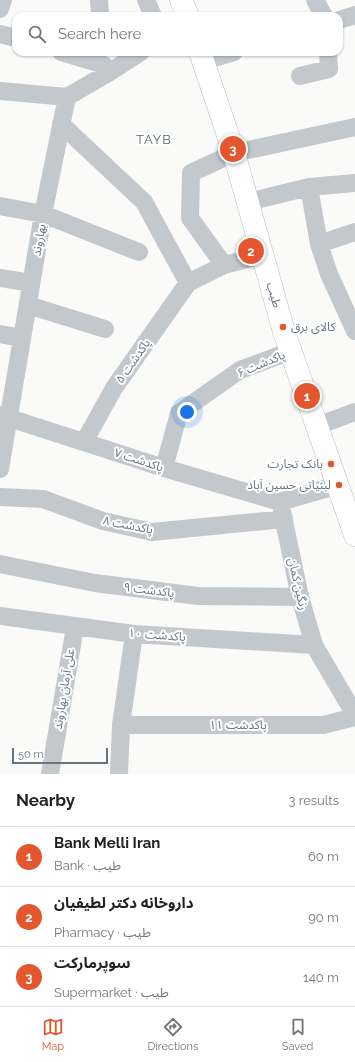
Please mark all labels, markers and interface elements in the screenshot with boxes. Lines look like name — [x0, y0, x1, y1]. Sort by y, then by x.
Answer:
search box — [12, 12, 343, 56]
icon: search — [26, 23, 48, 45]
text: Search here — [58, 25, 141, 43]
district label: TAYB — [136, 132, 172, 147]
pin: 3 — [220, 134, 246, 164]
street label: بهاروند — [29, 223, 49, 257]
pin: 2 — [238, 236, 264, 266]
street label: طیب — [263, 281, 284, 309]
place label: کالای برق — [291, 320, 337, 334]
marker: کالای برق — [278, 322, 288, 332]
street label: پاکدشت ۵ — [113, 336, 154, 386]
street label: پاکدشت ۶ — [235, 348, 288, 381]
pin: 1 — [294, 381, 320, 411]
your location — [177, 402, 197, 422]
street label: پاکدشت ۷ — [112, 445, 165, 476]
place label: بانک تجارت — [267, 457, 323, 471]
marker: بانک تجارت — [326, 459, 336, 469]
place label: لبنیاتی حسین آباد — [247, 478, 331, 492]
marker: لبنیاتی حسین آباد — [334, 480, 344, 490]
street label: پاکدشت ۸ — [101, 513, 154, 538]
street label: رنگین کمان — [285, 556, 311, 612]
street label: پاکدشت ۹ — [123, 580, 175, 601]
street label: پاکدشت ۱۰ — [128, 626, 186, 645]
street label: علی آرمان بهاروند — [51, 648, 77, 730]
street label: پاکدشت ۱۱ — [209, 718, 267, 733]
scale bar — [12, 746, 108, 765]
text: 50 m — [18, 748, 44, 761]
text: Nearby — [16, 790, 75, 810]
text: 3 results — [289, 793, 339, 808]
text: Bank Melli Iran — [54, 834, 160, 852]
text: 1 — [26, 849, 32, 864]
text: 60 m — [308, 849, 339, 864]
text: Bank · طیب — [54, 858, 121, 873]
text: داروخانه دکتر لطیفیان — [54, 894, 193, 912]
text: 2 — [25, 910, 33, 925]
text: 90 m — [308, 910, 339, 925]
text: Pharmacy · طیب — [54, 925, 151, 940]
text: سوپرمارکت — [54, 954, 131, 972]
text: 3 — [25, 970, 33, 985]
text: 140 m — [303, 970, 339, 985]
text: Supermarket · طیب — [54, 985, 169, 1000]
tab: Map — [42, 1016, 64, 1053]
tab: Directions — [148, 1016, 198, 1053]
tab: Saved — [282, 1016, 313, 1053]

